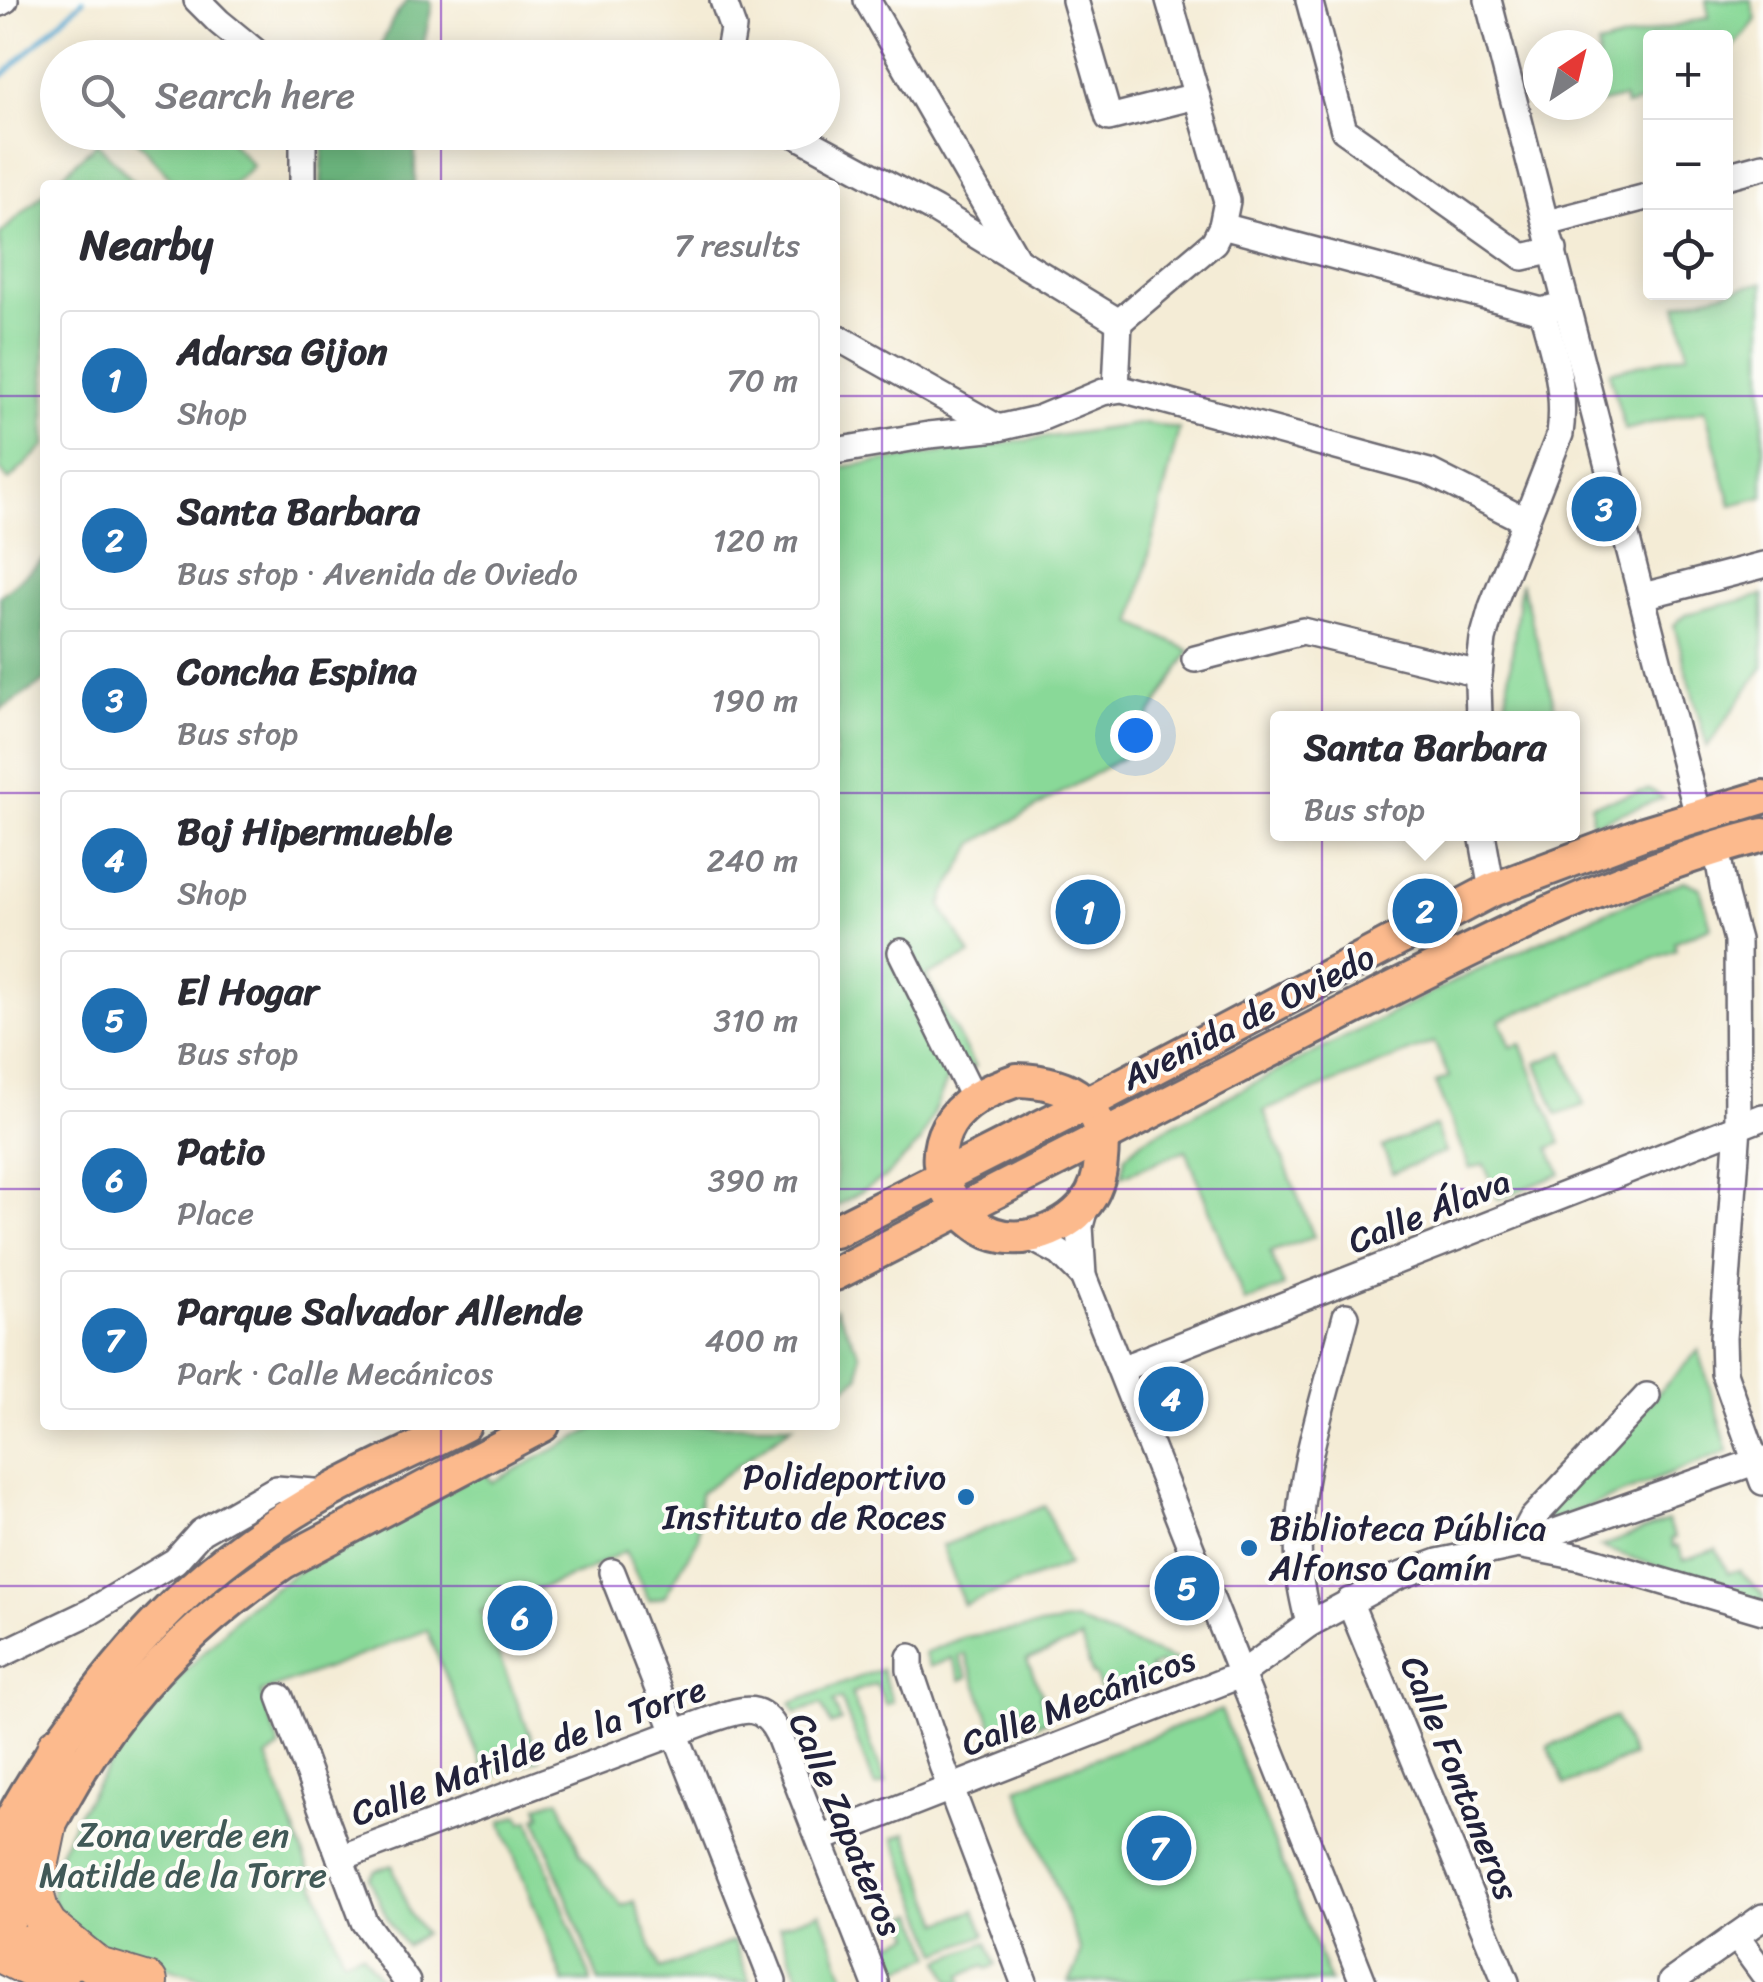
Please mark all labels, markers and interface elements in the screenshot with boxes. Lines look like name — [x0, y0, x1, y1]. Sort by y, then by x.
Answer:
north arrow — [1523, 30, 1613, 120]
map controls — [1643, 30, 1733, 300]
button: + — [1643, 30, 1733, 120]
search box — [40, 40, 840, 150]
text: Search here — [155, 62, 355, 129]
icon: search — [75, 68, 130, 123]
button: − — [1643, 120, 1733, 210]
text: Nearby — [80, 208, 213, 282]
button: locate — [1643, 210, 1733, 300]
text: 7 results — [674, 217, 800, 274]
text: Adarsa Gijon — [177, 318, 387, 385]
text: 1 — [108, 352, 121, 409]
text: 70 m — [727, 352, 798, 409]
text: Shop — [177, 385, 247, 442]
pin: 3 — [1572, 472, 1636, 546]
text: Santa Barbara — [177, 478, 420, 545]
text: 2 — [105, 512, 124, 569]
text: 120 m — [713, 512, 798, 569]
text: Bus stop · Avenida de Oviedo — [177, 545, 578, 602]
text: Concha Espina — [177, 638, 417, 705]
text: 3 — [106, 672, 123, 729]
text: 190 m — [712, 672, 798, 729]
text: Bus stop — [177, 705, 298, 762]
your location — [1110, 710, 1161, 761]
popup — [1270, 711, 1580, 841]
text: Santa Barbara — [1304, 714, 1546, 781]
text: Bus stop — [1304, 781, 1425, 838]
text: Boj Hipermueble — [177, 798, 452, 865]
text: 4 — [104, 832, 125, 889]
text: 240 m — [706, 832, 798, 889]
text: Shop — [177, 865, 247, 922]
pin: 1 — [1056, 874, 1120, 950]
pin: 2 — [1392, 874, 1458, 948]
street label: Avenida de Oviedo — [1109, 926, 1386, 1108]
text: El Hogar — [177, 958, 319, 1025]
text: 5 — [105, 992, 124, 1049]
text: 310 m — [714, 992, 798, 1049]
text: Bus stop — [177, 1025, 298, 1082]
text: Patio — [177, 1118, 265, 1185]
street label: Calle Álava — [1338, 1150, 1520, 1272]
text: 6 — [105, 1152, 124, 1209]
text: 390 m — [708, 1152, 798, 1209]
text: Place — [177, 1185, 254, 1242]
text: Parque Salvador Allende — [177, 1278, 583, 1345]
text: 7 — [105, 1312, 124, 1369]
text: 400 m — [705, 1312, 798, 1369]
text: Park · Calle Mecánicos — [177, 1345, 493, 1402]
pin: 4 — [1138, 1362, 1204, 1436]
place label: Polideportivo Instituto de Roces — [662, 1446, 946, 1548]
marker: Polideportivo Instituto de Roces — [955, 1486, 977, 1508]
place label: Biblioteca Pública Alfonso Camín — [1268, 1497, 1547, 1599]
marker: Biblioteca Pública Alfonso Camín — [1238, 1537, 1260, 1559]
pin: 5 — [1154, 1550, 1220, 1626]
pin: 6 — [488, 1580, 552, 1656]
street label: Calle Mecánicos — [952, 1628, 1205, 1774]
street label: Calle Fontaneros — [1383, 1646, 1538, 1911]
street label: Calle Matilde de la Torre — [342, 1658, 714, 1844]
street label: Calle Zapateros — [771, 1702, 921, 1946]
park label: Zona verde en Matilde de la Torre — [39, 1804, 327, 1906]
pin: 7 — [1126, 1810, 1192, 1886]

